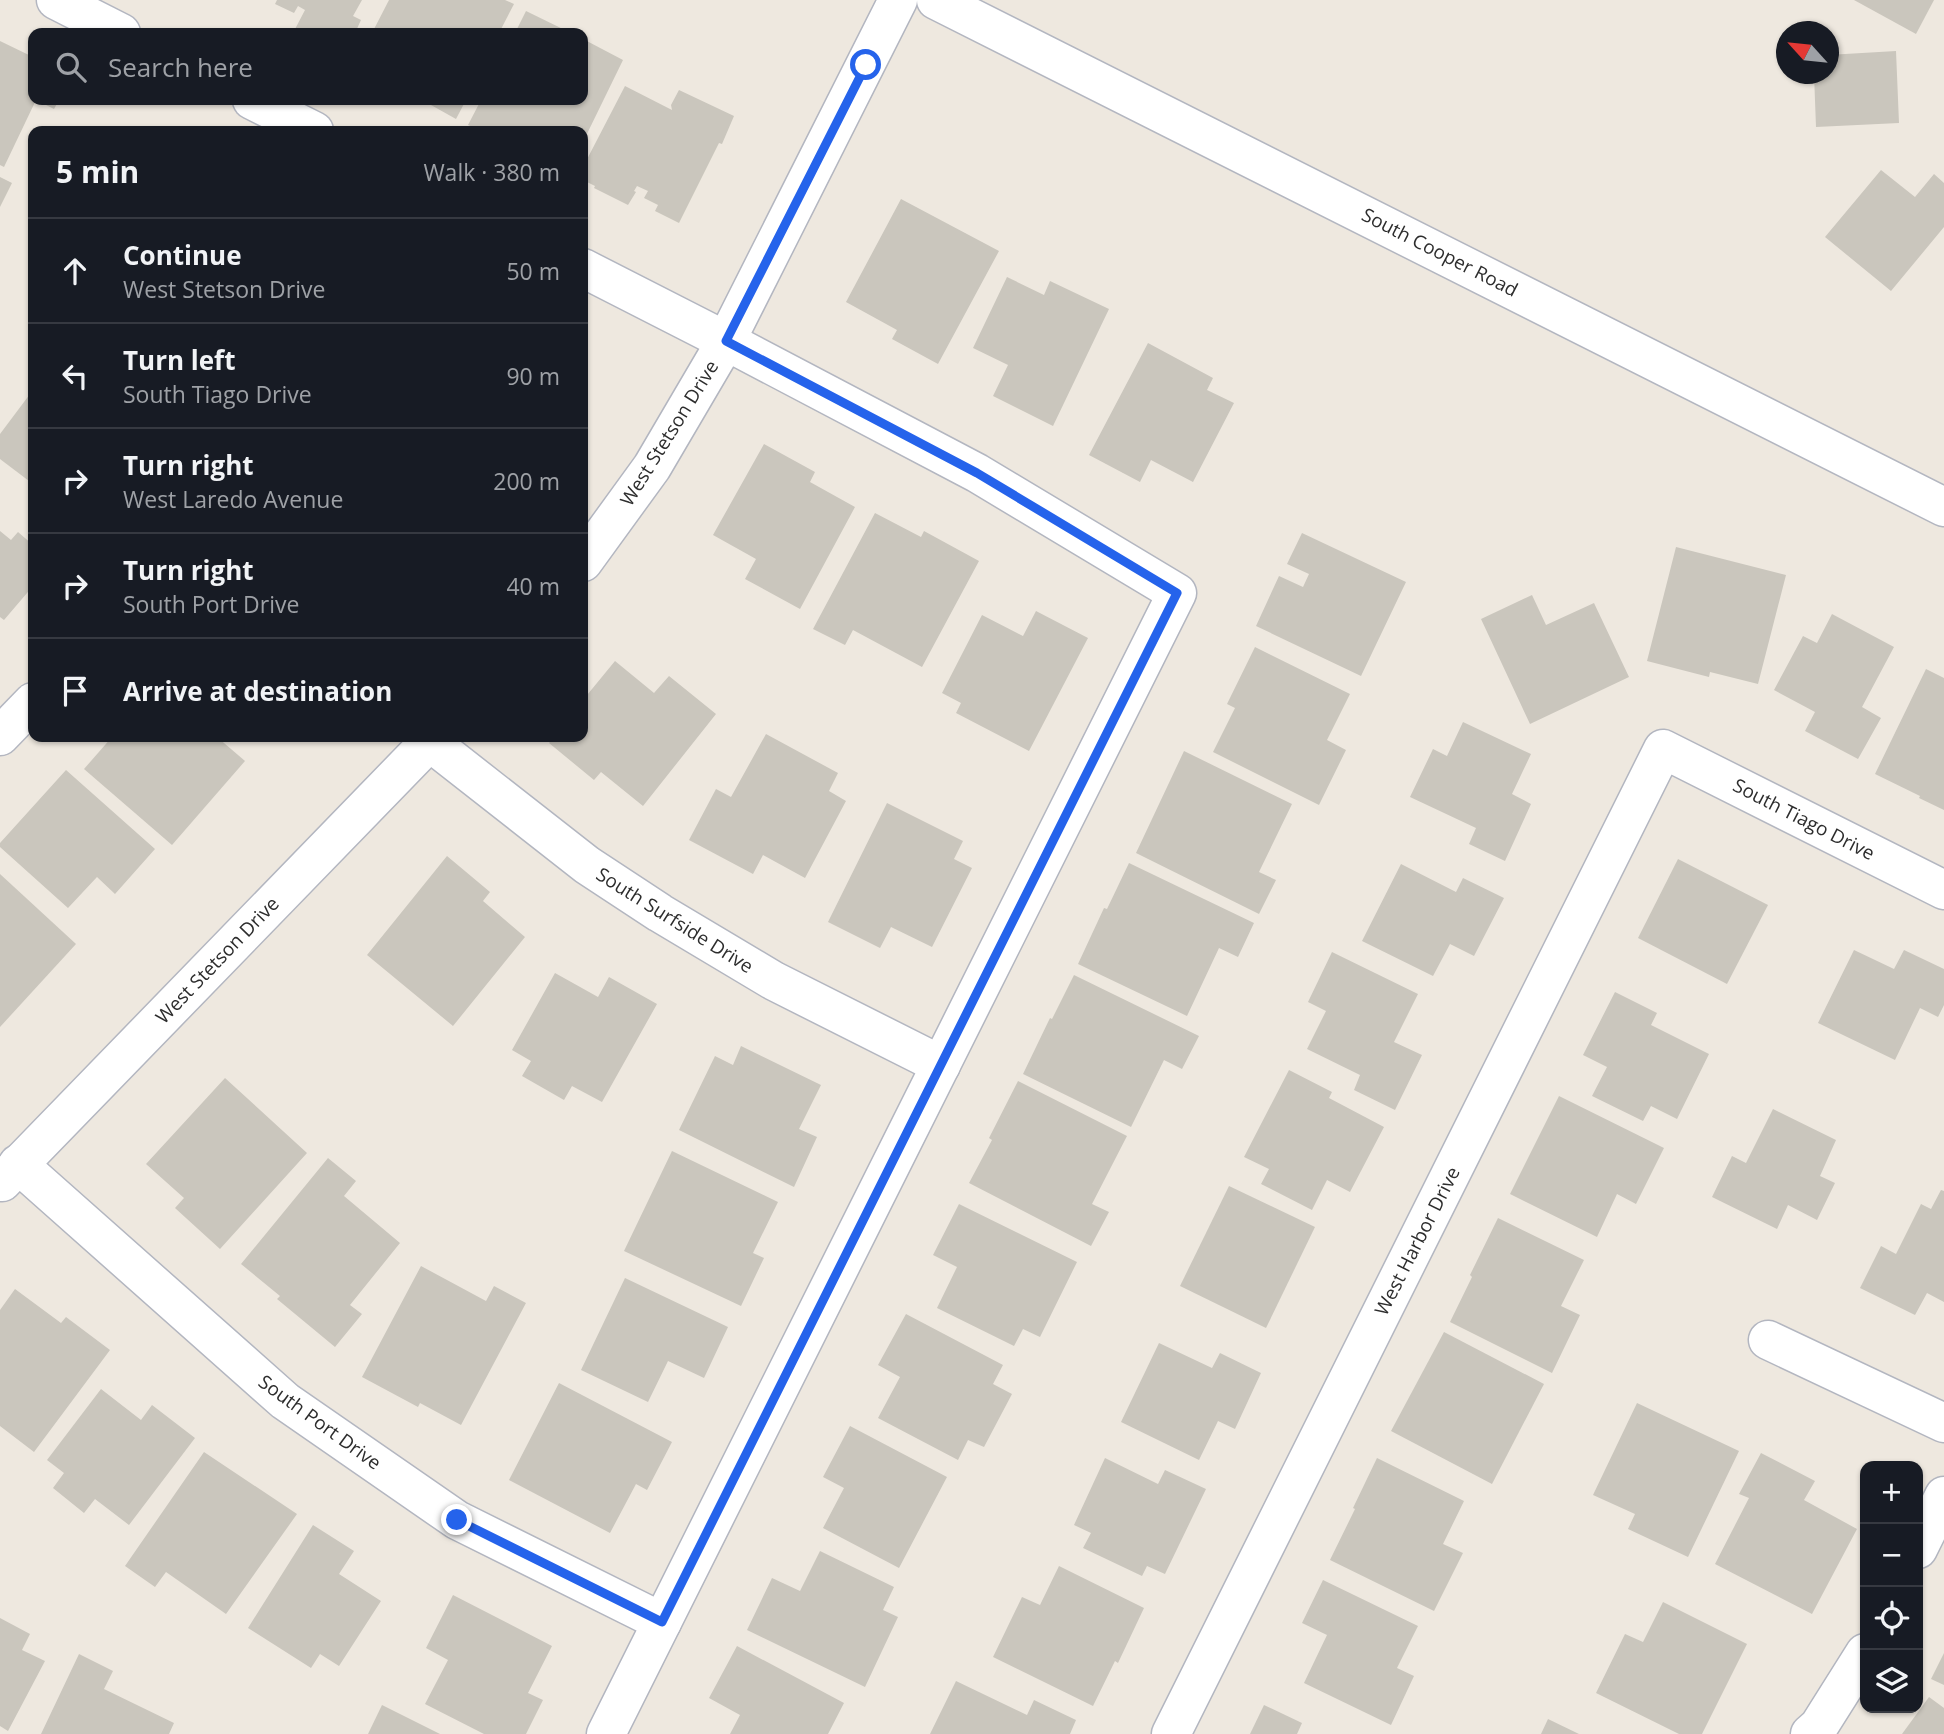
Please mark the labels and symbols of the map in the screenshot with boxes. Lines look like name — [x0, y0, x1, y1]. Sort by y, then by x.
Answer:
north arrow — [1776, 21, 1839, 84]
route start — [850, 49, 881, 80]
street label: South Cooper Road — [1357, 201, 1523, 303]
street label: West Stetson Drive — [614, 355, 724, 511]
street label: South Tiago Drive — [1729, 772, 1879, 866]
street label: South Surfside Drive — [591, 861, 759, 979]
street label: West Stetson Drive — [150, 891, 284, 1029]
street label: West Harbor Drive — [1368, 1162, 1466, 1320]
street label: South Port Drive — [253, 1369, 387, 1475]
route end — [441, 1504, 472, 1535]

